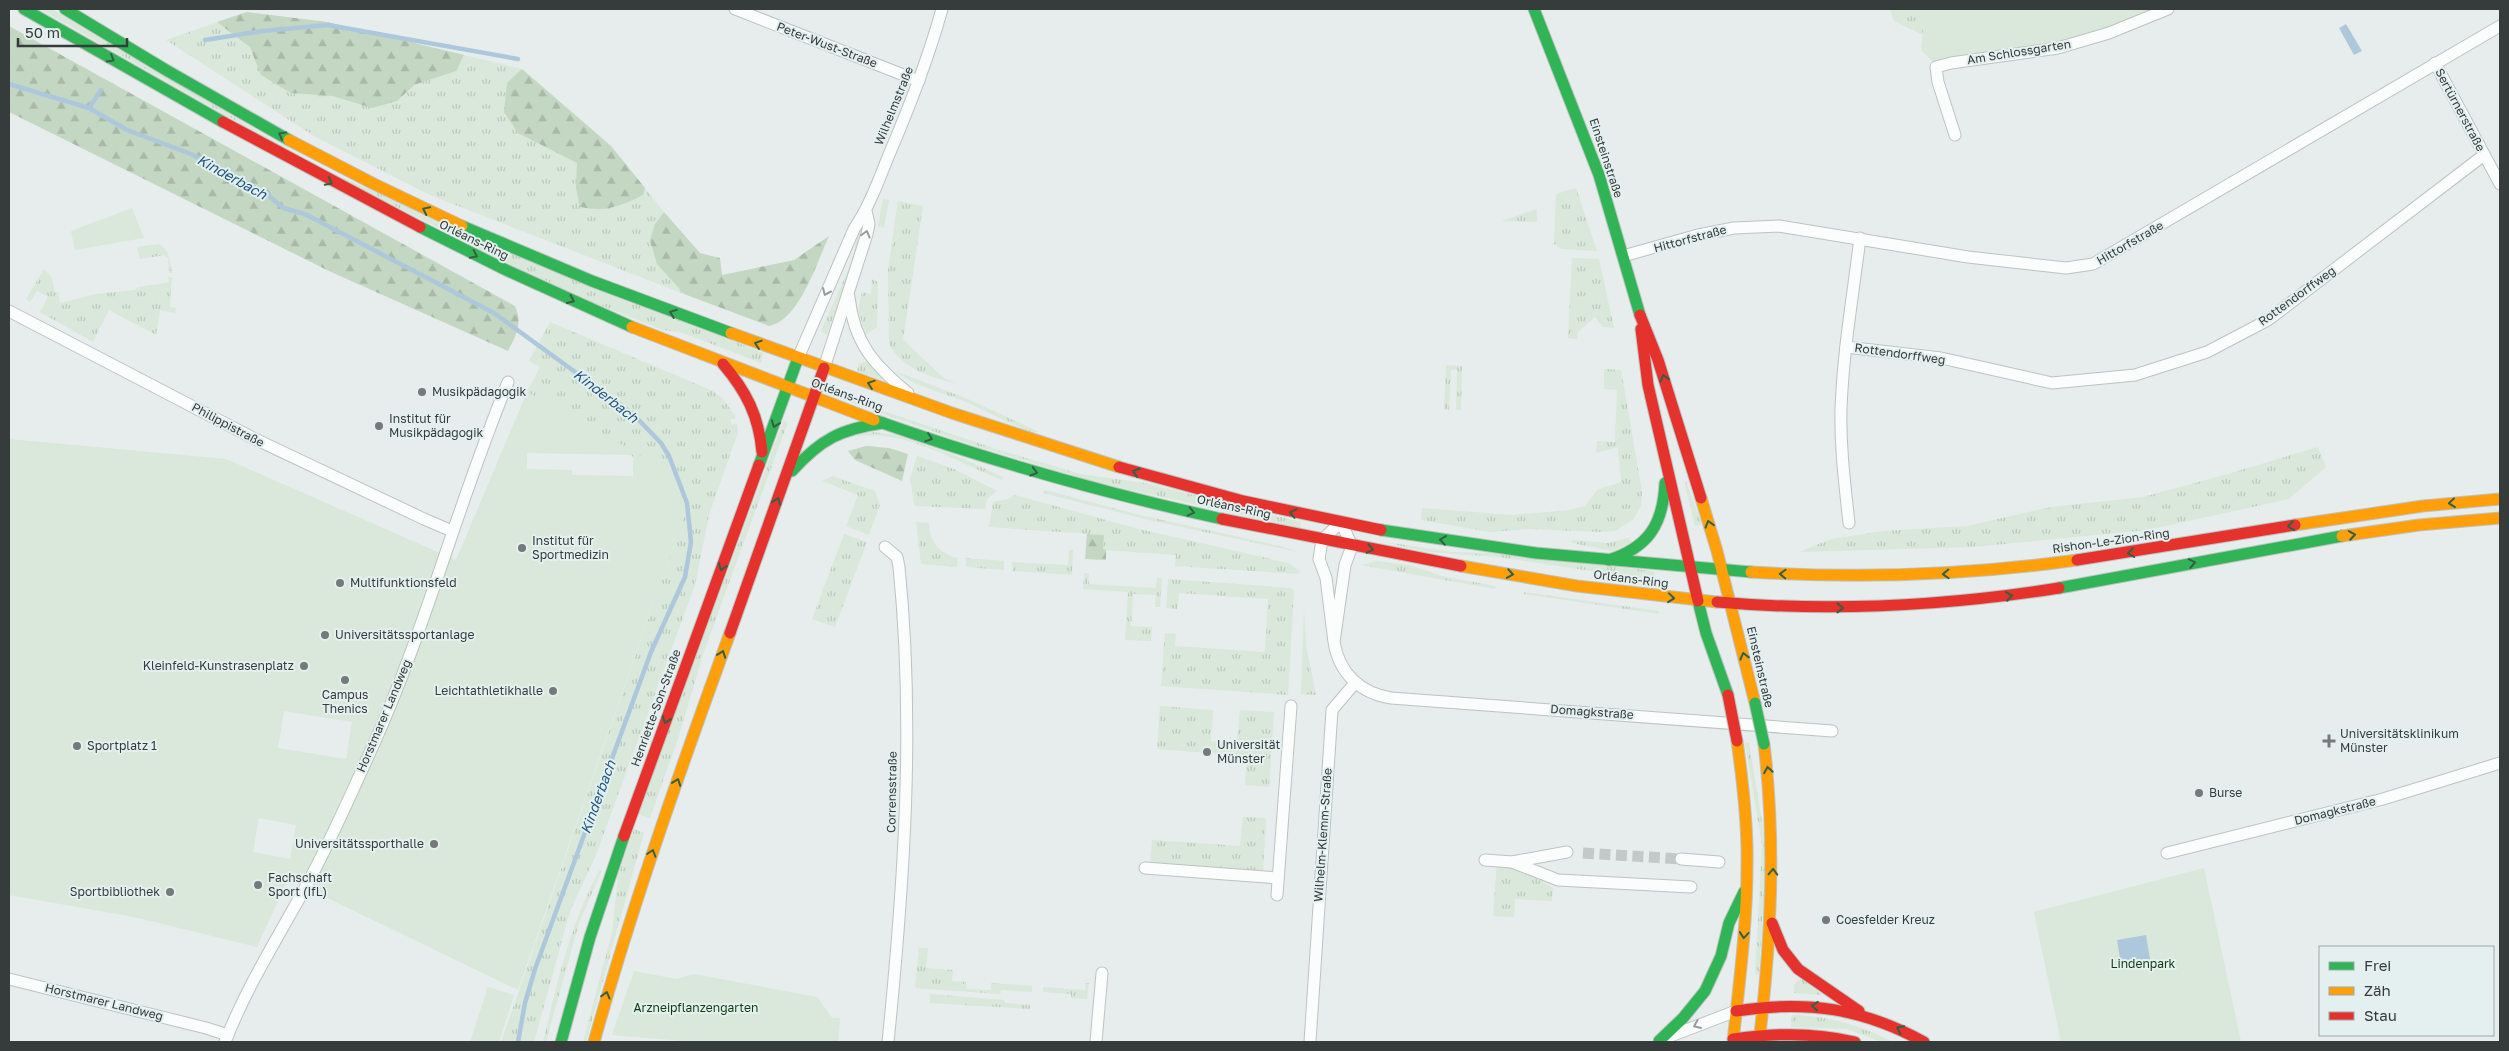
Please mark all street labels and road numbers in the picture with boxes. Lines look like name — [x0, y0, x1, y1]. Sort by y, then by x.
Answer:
street label: Peter-Wust-Straße — [775, 18, 880, 71]
street label: Am Schlossgarten — [1966, 36, 2072, 67]
street label: Wilhelmstraße — [871, 64, 916, 147]
street label: Sertürnerstraße — [2432, 66, 2489, 154]
street label: Einsteinstraße — [1587, 116, 1626, 200]
street label: Orléans-Ring — [437, 216, 511, 263]
street label: Hittorfstraße — [2094, 217, 2166, 268]
street label: Hittorfstraße — [1652, 222, 1728, 255]
street label: Rottendorffweg — [2255, 263, 2338, 329]
street label: Rottendorffweg — [1854, 340, 1946, 367]
street label: Orléans-Ring — [809, 375, 885, 414]
street label: Philippistraße — [189, 399, 267, 450]
street label: Orléans-Ring — [1196, 491, 1273, 522]
street label: Rishon-Le-Zion-Ring — [2051, 525, 2171, 556]
street label: Orléans-Ring — [1593, 566, 1669, 591]
street label: Einsteinstraße — [1744, 625, 1777, 709]
street label: Henriette-Son-Straße — [627, 647, 684, 768]
street label: Horstmarer Landweg — [353, 657, 414, 775]
street label: Domagkstraße — [1550, 701, 1634, 722]
street label: Corrensstraße — [883, 751, 900, 833]
street label: Wilhelm-Klemm-Straße — [1310, 768, 1335, 902]
street label: Domagkstraße — [2293, 793, 2377, 828]
street label: Horstmarer Landweg — [44, 980, 165, 1023]

